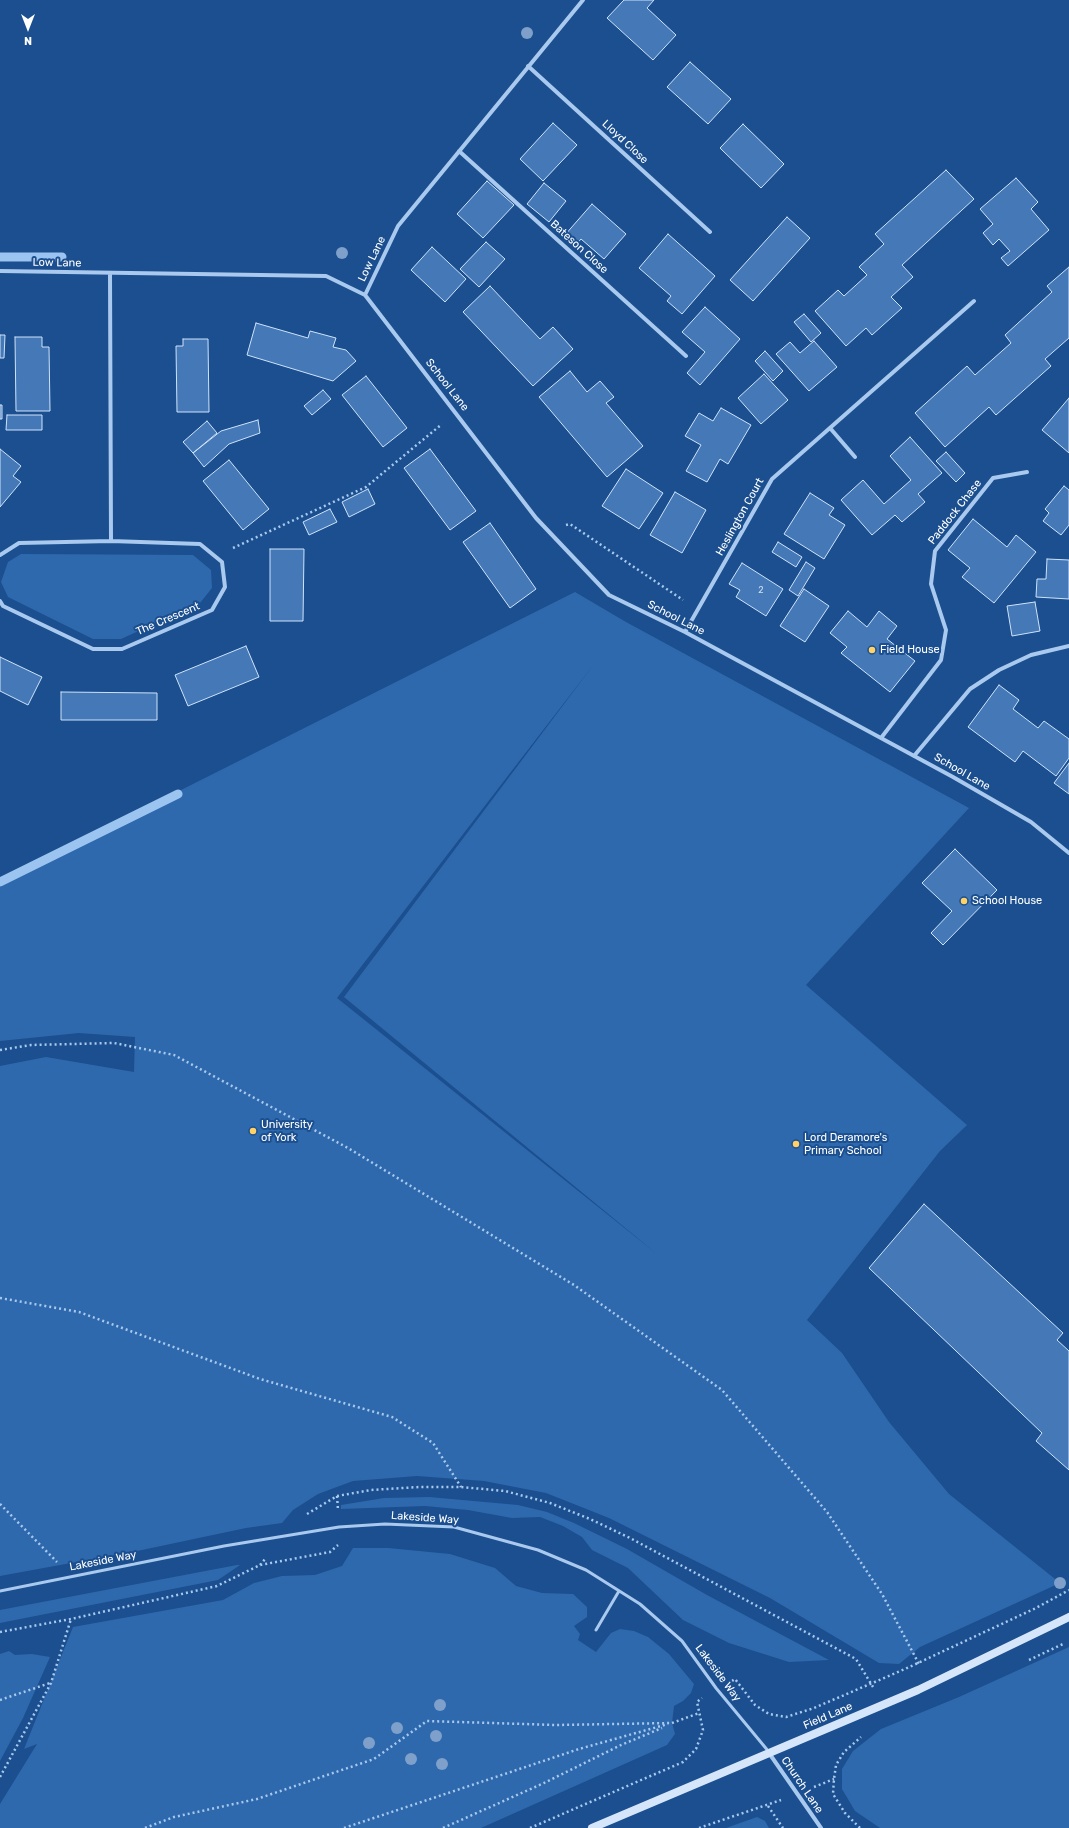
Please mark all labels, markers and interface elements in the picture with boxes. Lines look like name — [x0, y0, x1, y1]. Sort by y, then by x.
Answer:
north arrow — [8, 8, 48, 48]
text: N — [24, 34, 32, 47]
street label: Lloyd Close — [599, 117, 651, 167]
street label: Bateson Close — [547, 218, 611, 276]
street label: Low Lane — [355, 234, 389, 284]
street label: Low Lane — [32, 256, 82, 270]
street label: School Lane — [422, 356, 472, 414]
street label: Heslington Court — [713, 476, 767, 558]
street label: Paddock Chase — [926, 477, 984, 547]
house number: 2 — [758, 585, 764, 595]
street label: School Lane — [645, 598, 707, 638]
street label: The Crescent — [134, 600, 202, 638]
place label: Field House — [880, 643, 940, 657]
marker: Field House — [867, 645, 877, 655]
street label: School Lane — [932, 751, 992, 793]
place label: School House — [972, 894, 1042, 908]
marker: School House — [959, 896, 969, 906]
place label: University of York — [261, 1118, 313, 1144]
marker: University of York — [248, 1126, 258, 1136]
place label: Lord Deramore's Primary School — [804, 1131, 887, 1157]
marker: Lord Deramore's Primary School — [791, 1139, 801, 1149]
street label: Lakeside Way — [391, 1509, 459, 1527]
street label: Lakeside Way — [68, 1548, 138, 1574]
street label: Lakeside Way — [692, 1642, 744, 1704]
street label: Field Lane — [801, 1700, 855, 1732]
street label: Church Lane — [778, 1754, 826, 1816]

